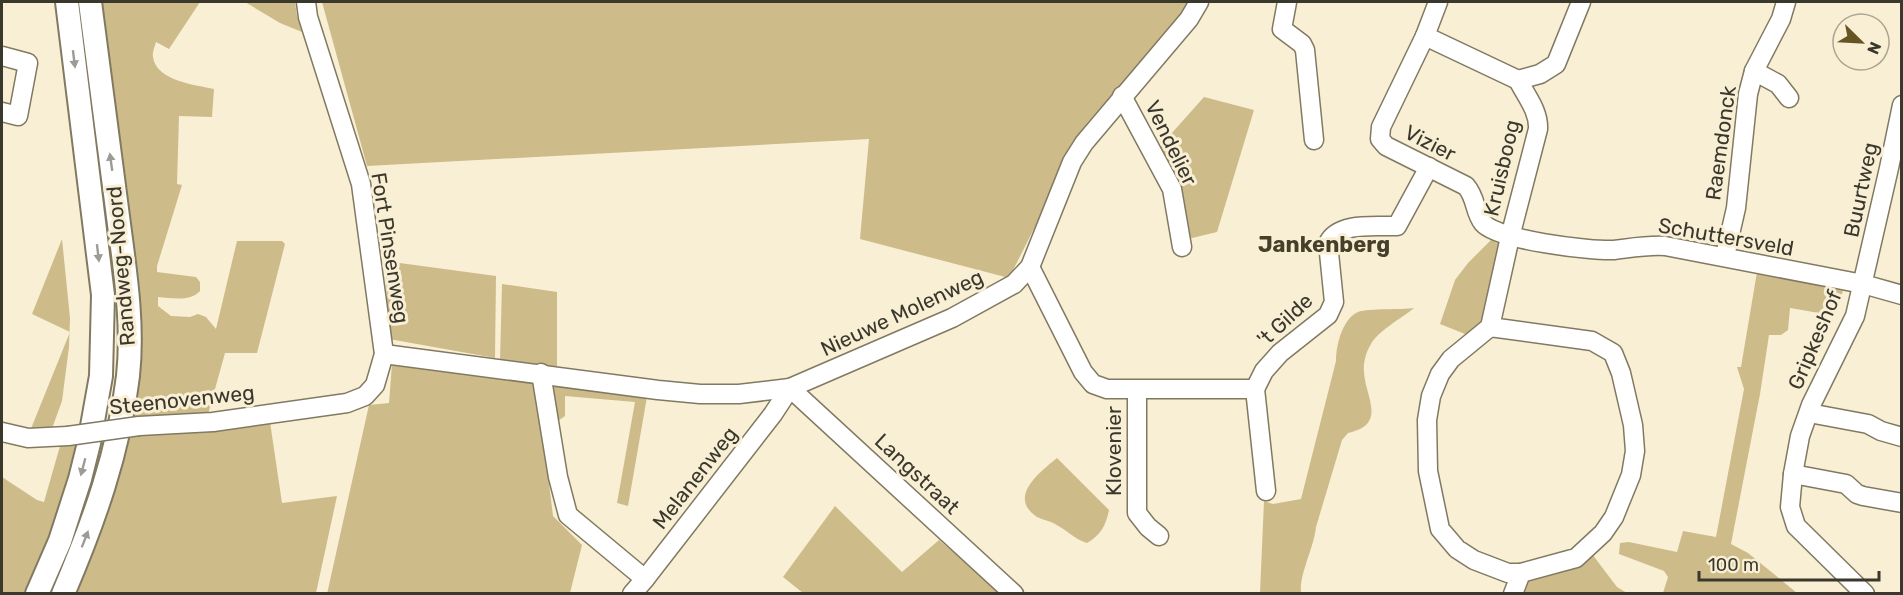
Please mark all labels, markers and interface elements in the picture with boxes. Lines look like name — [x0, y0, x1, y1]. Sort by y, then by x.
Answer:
north arrow — [1831, 12, 1891, 72]
text: N — [1863, 39, 1885, 57]
one-way arrow — [70, 50, 79, 69]
street label: Raemdonck — [1700, 84, 1741, 202]
street label: Vendelier — [1140, 96, 1203, 189]
street label: Kruisboog — [1478, 117, 1525, 219]
street label: Vizier — [1400, 119, 1460, 166]
street label: Buurtweg — [1838, 140, 1883, 240]
one-way arrow — [106, 153, 116, 172]
street label: Fort Pinsenweg — [366, 171, 415, 325]
street label: Randweg-Noord — [101, 185, 140, 347]
street label: Schuttersveld — [1656, 212, 1796, 261]
district label: Jankenberg — [1258, 231, 1390, 258]
one-way arrow — [93, 244, 103, 263]
street label: Nieuwe Molenweg — [816, 264, 987, 361]
street label: Gripkeshof — [1782, 286, 1847, 393]
street label: 't Gilde — [1252, 288, 1318, 352]
street label: Steenovenweg — [108, 379, 256, 420]
street label: Klovenier — [1101, 406, 1126, 496]
street label: Melanenweg — [647, 422, 742, 534]
street label: Langstraat — [870, 428, 965, 519]
one-way arrow — [78, 458, 87, 476]
one-way arrow — [81, 530, 90, 548]
scale bar — [1699, 544, 1879, 582]
text: 100 m — [1708, 554, 1759, 576]

